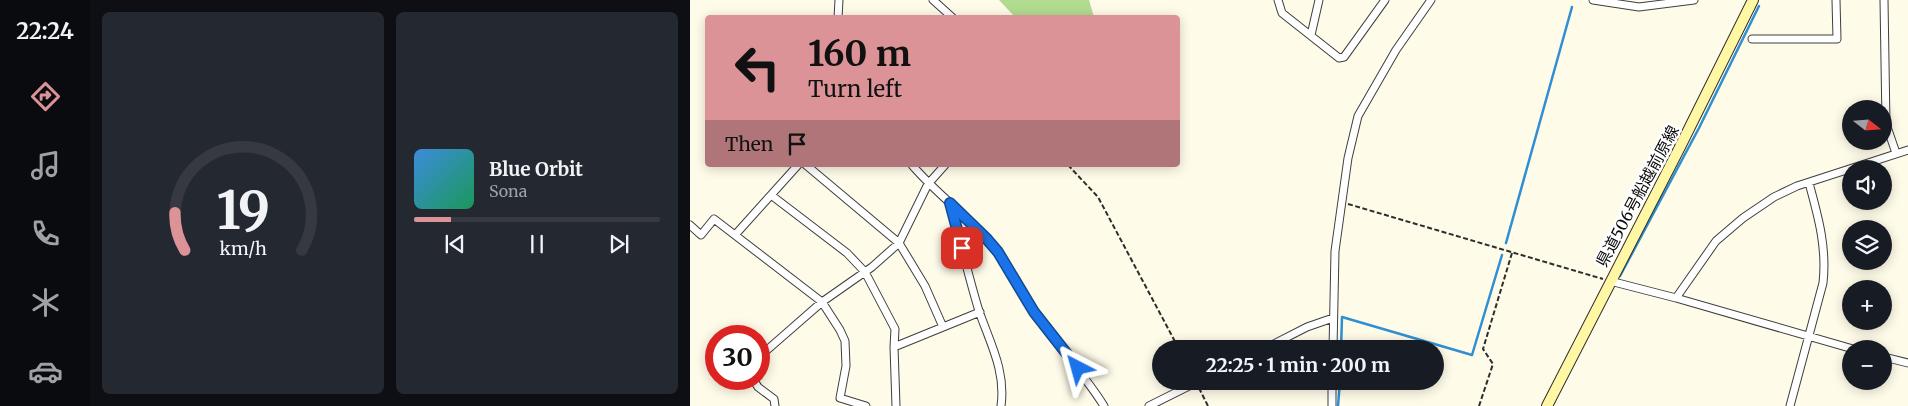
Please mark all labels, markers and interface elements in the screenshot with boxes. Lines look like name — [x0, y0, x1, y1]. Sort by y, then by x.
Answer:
text: 22:24 — [16, 17, 74, 45]
text: 160 m — [808, 32, 911, 76]
icon: left — [725, 35, 790, 100]
text: Turn left — [808, 75, 902, 103]
icon: directions — [28, 79, 63, 114]
north arrow — [1842, 100, 1892, 150]
map controls — [1842, 100, 1892, 390]
street label: 県道506号船越前原線 — [1591, 122, 1683, 270]
icon: arrive — [783, 130, 811, 158]
text: Then — [725, 132, 773, 156]
icon: music — [28, 148, 63, 183]
text: Blue Orbit — [489, 157, 583, 181]
button: sound — [1842, 160, 1892, 210]
text: 19 — [216, 178, 270, 243]
text: Sona — [489, 181, 527, 201]
icon: phone — [28, 216, 63, 251]
button: layers — [1842, 220, 1892, 270]
pin — [941, 227, 983, 269]
icon: previous — [441, 230, 469, 258]
icon: pause — [523, 230, 551, 258]
icon: next — [605, 230, 633, 258]
icon: arrive — [948, 234, 976, 262]
text: km/h — [219, 237, 267, 260]
button: + — [1842, 280, 1892, 330]
icon: climate — [28, 285, 63, 320]
speed limit sign: 30 — [705, 325, 770, 390]
button: − — [1842, 340, 1892, 390]
position arrow — [1051, 341, 1103, 393]
text: 22:25 · 1 min · 200 m — [1206, 353, 1390, 377]
icon: car — [28, 354, 63, 389]

